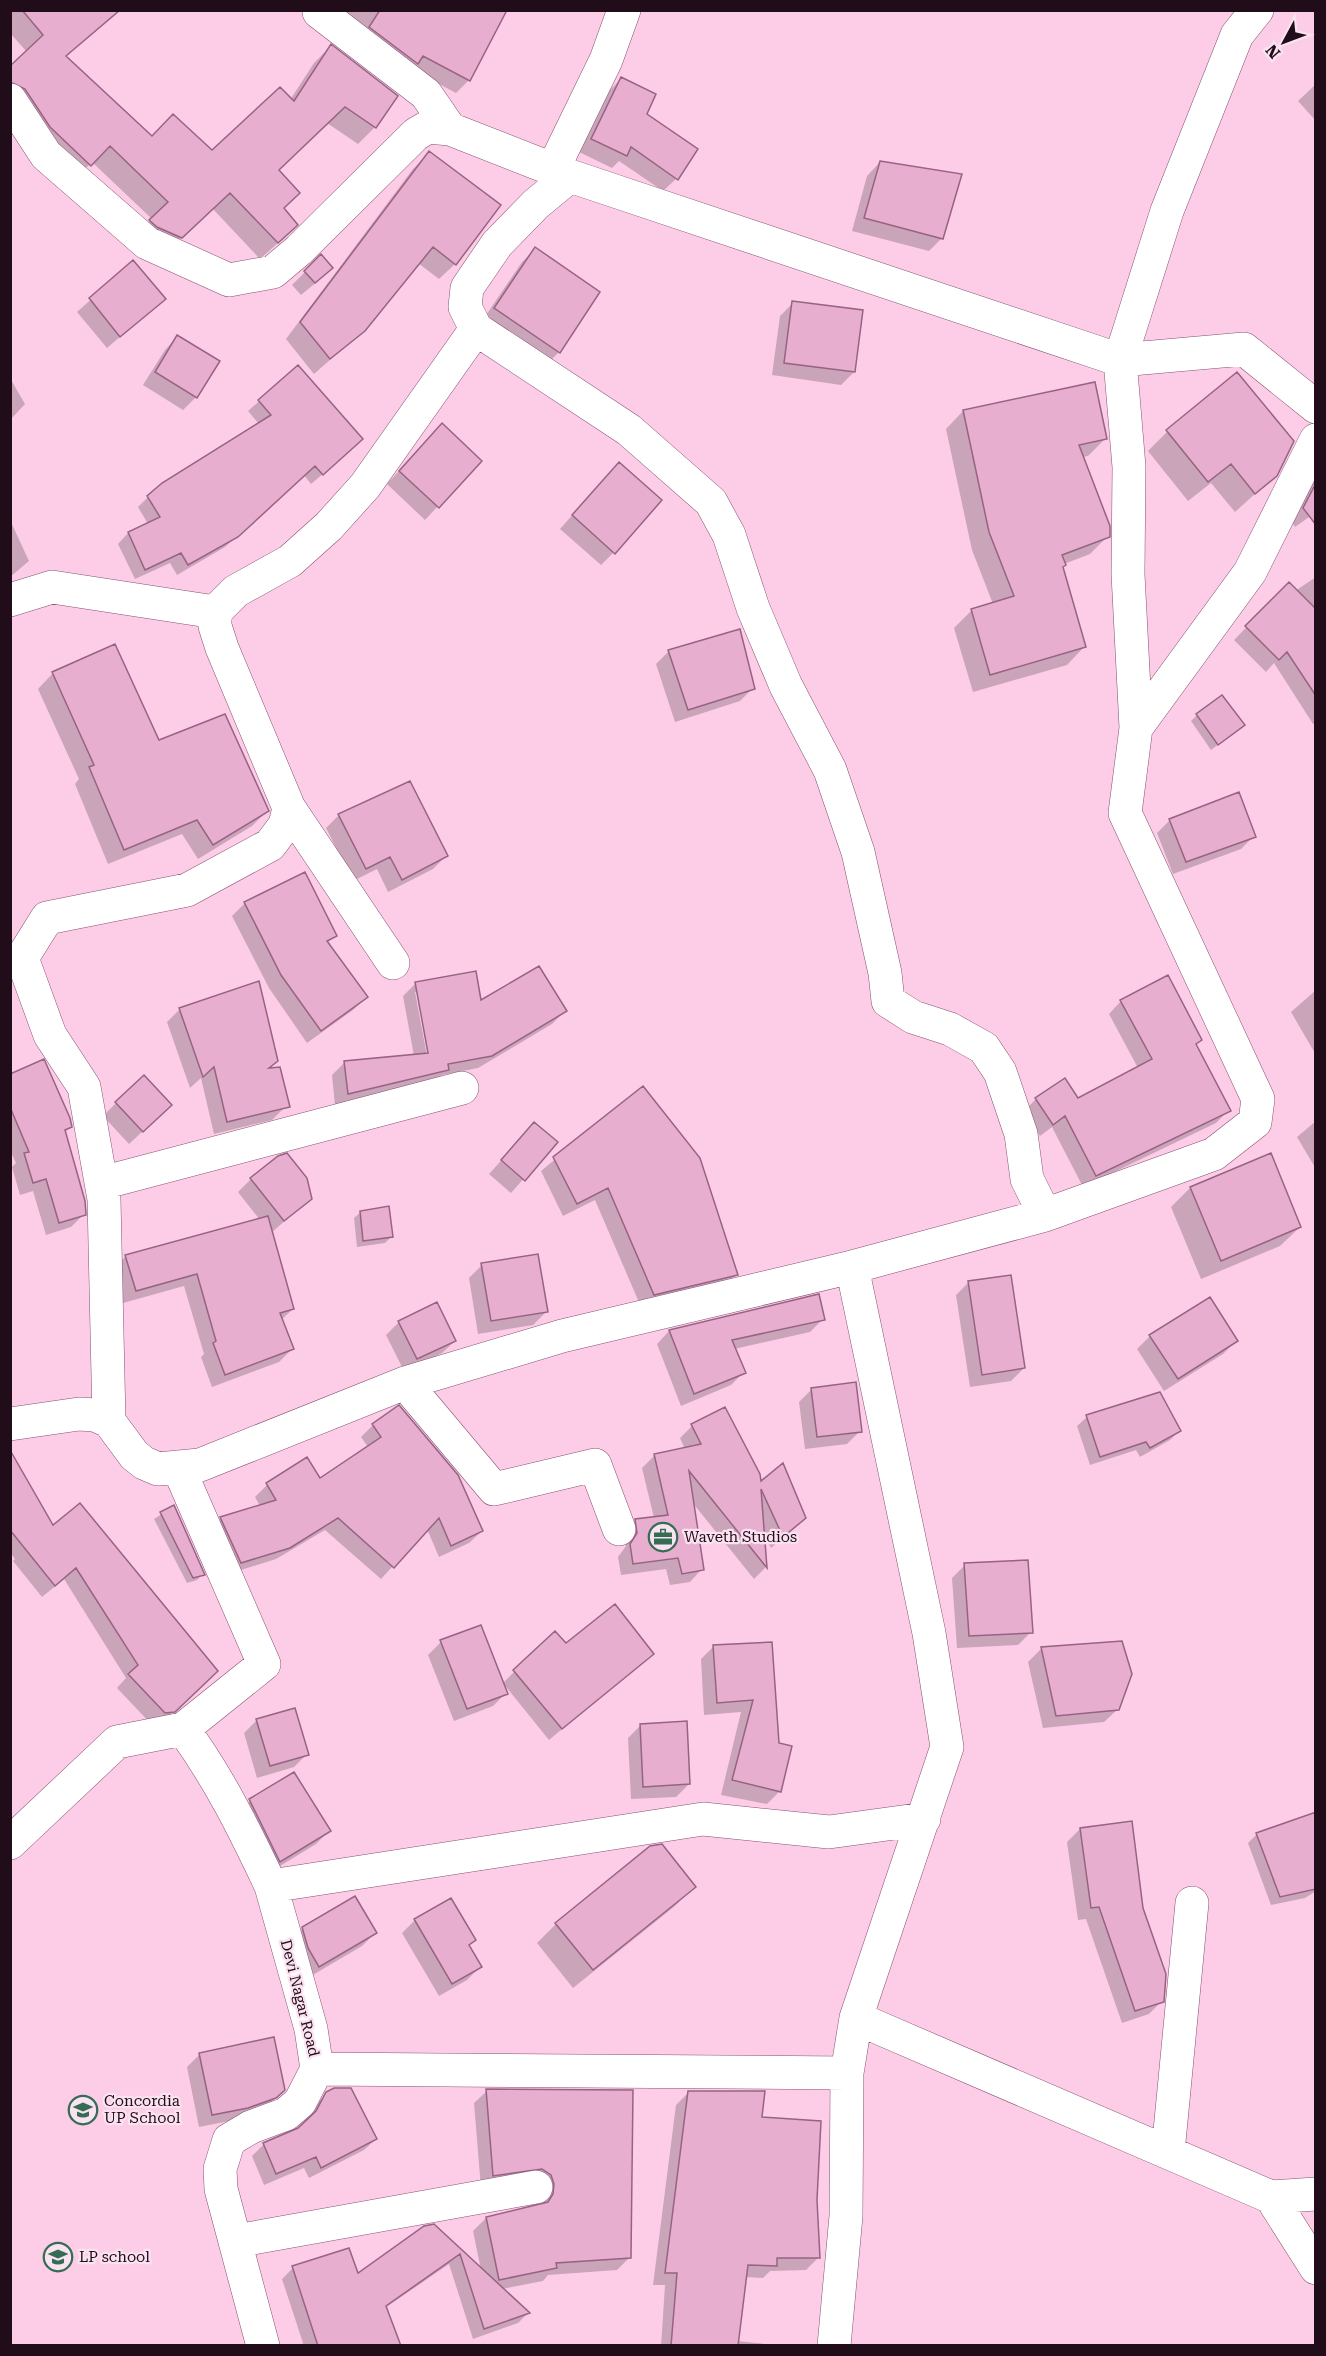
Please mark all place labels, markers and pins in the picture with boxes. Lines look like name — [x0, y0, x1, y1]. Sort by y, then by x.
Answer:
office icon: Waveth Studios — [647, 1521, 679, 1553]
place label: Waveth Studios — [684, 1528, 797, 1546]
place label: Concordia UP School — [104, 2092, 181, 2127]
school or university icon: Concordia UP School — [67, 2094, 99, 2126]
school or university icon: LP school — [42, 2241, 74, 2273]
place label: LP school — [79, 2248, 150, 2266]

